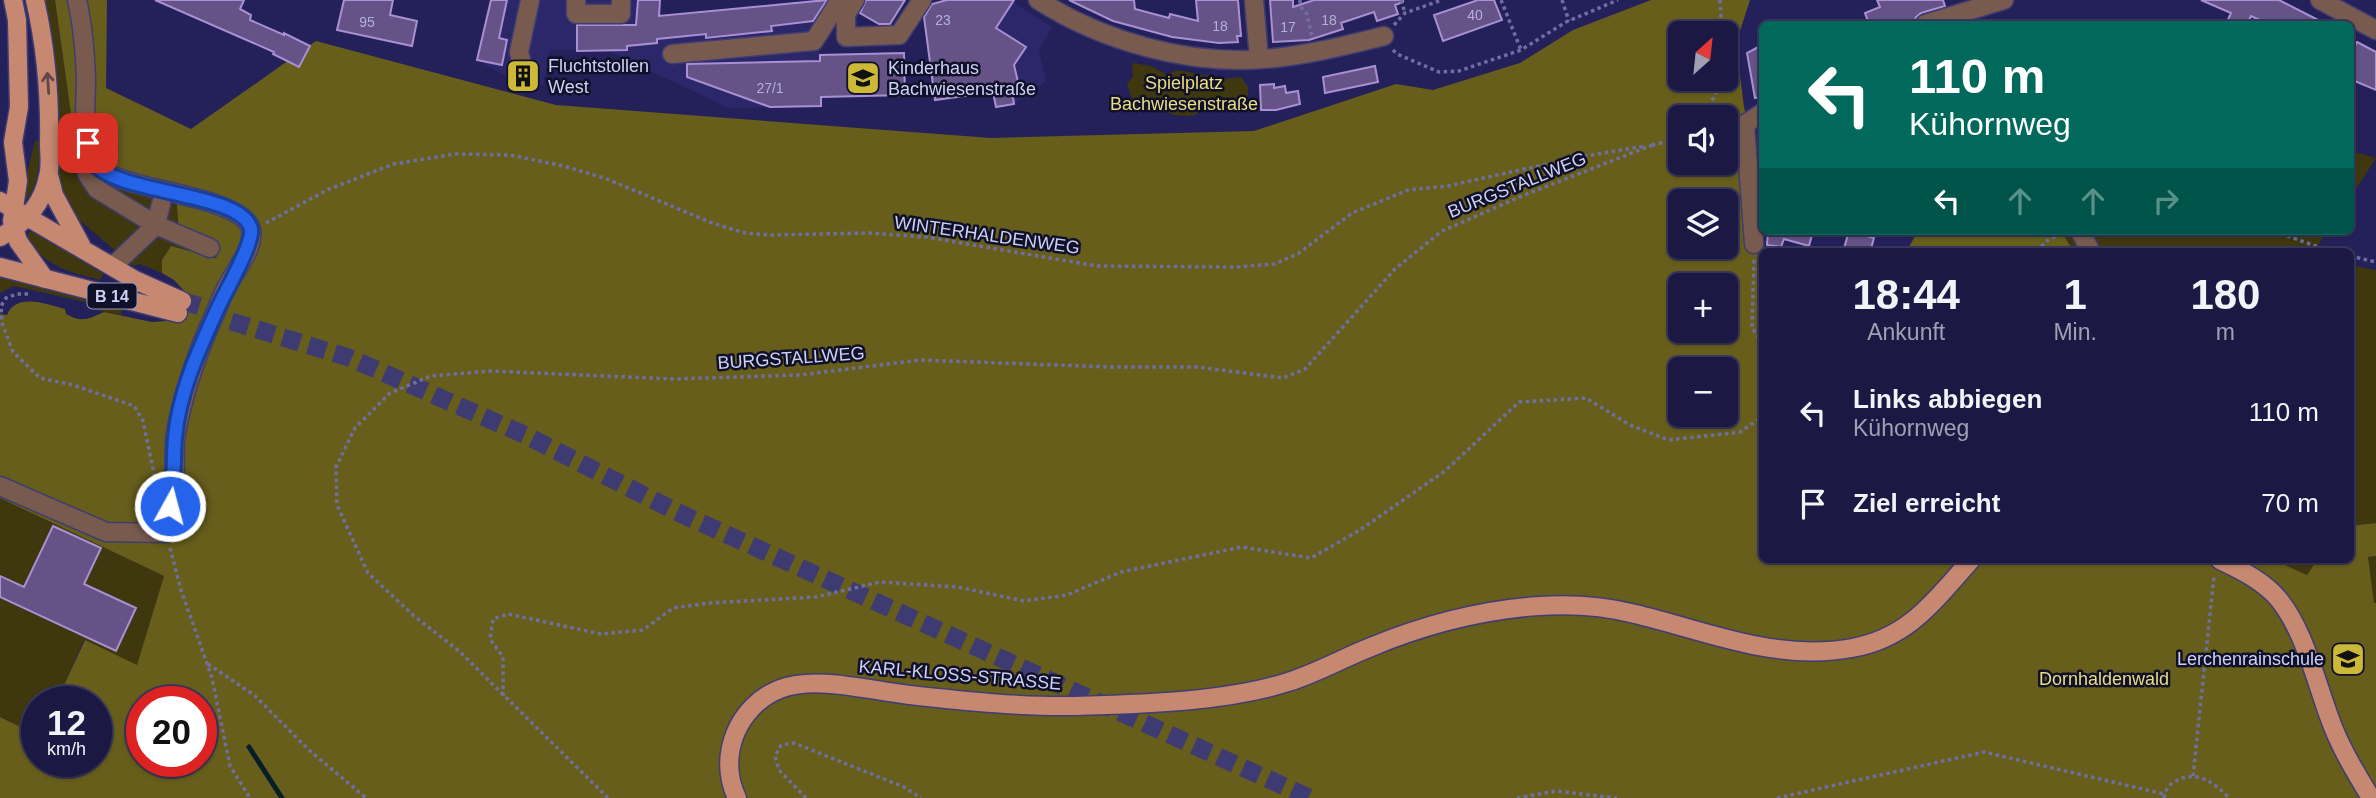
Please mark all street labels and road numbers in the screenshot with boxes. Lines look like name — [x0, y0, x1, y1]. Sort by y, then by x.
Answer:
street label: BURGSTALLWEG — [1445, 148, 1589, 222]
street label: WINTERHALDENWEG — [893, 212, 1081, 258]
road number: B 14 — [88, 284, 136, 308]
street label: BURGSTALLWEG — [717, 343, 865, 373]
street label: KARL-KLOSS-STRASSE — [858, 656, 1062, 694]

